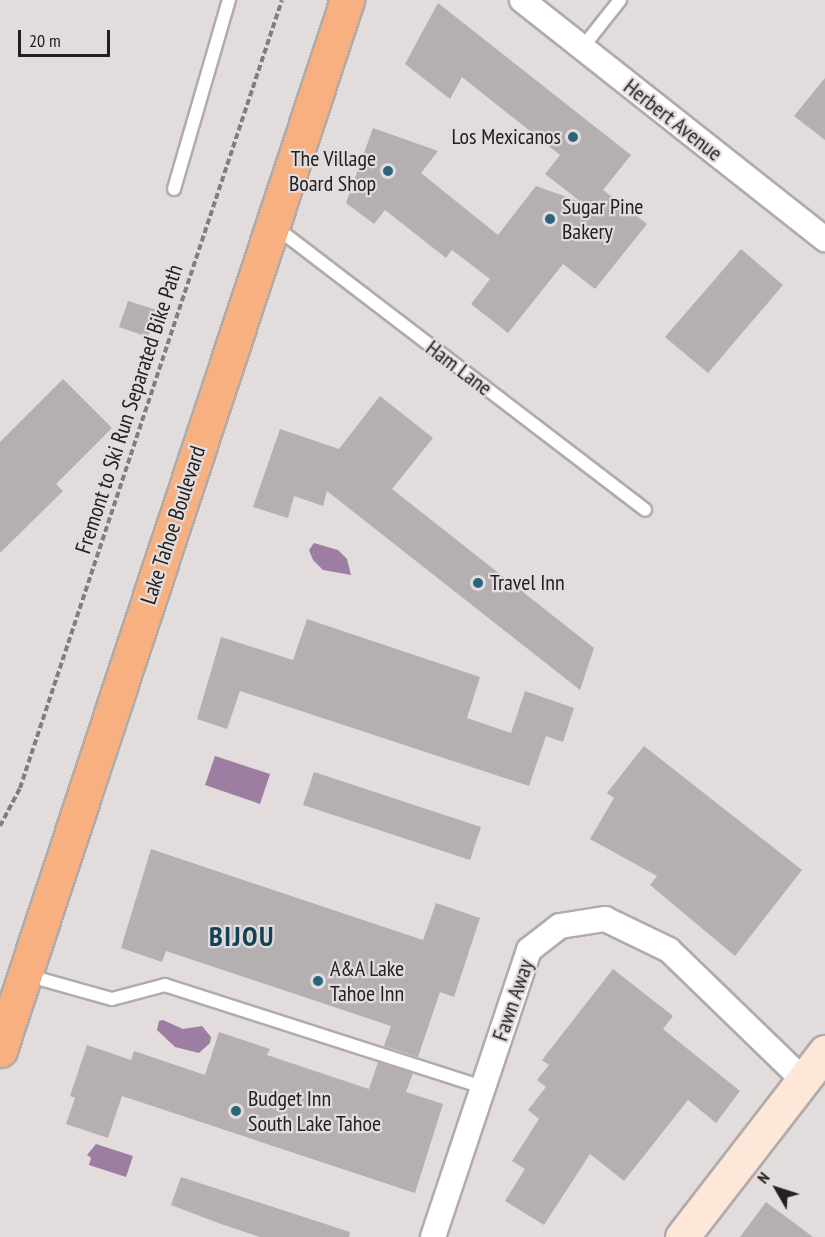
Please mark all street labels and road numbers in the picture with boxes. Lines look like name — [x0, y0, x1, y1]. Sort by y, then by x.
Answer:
street label: Herbert Avenue — [618, 73, 728, 167]
street label: Fremont to Ski Run Separated Bike Path — [70, 261, 188, 557]
street label: Ham Lane — [421, 335, 497, 401]
street label: Lake Tahoe Boulevard — [135, 442, 211, 608]
street label: Fawn Away — [487, 955, 539, 1045]

